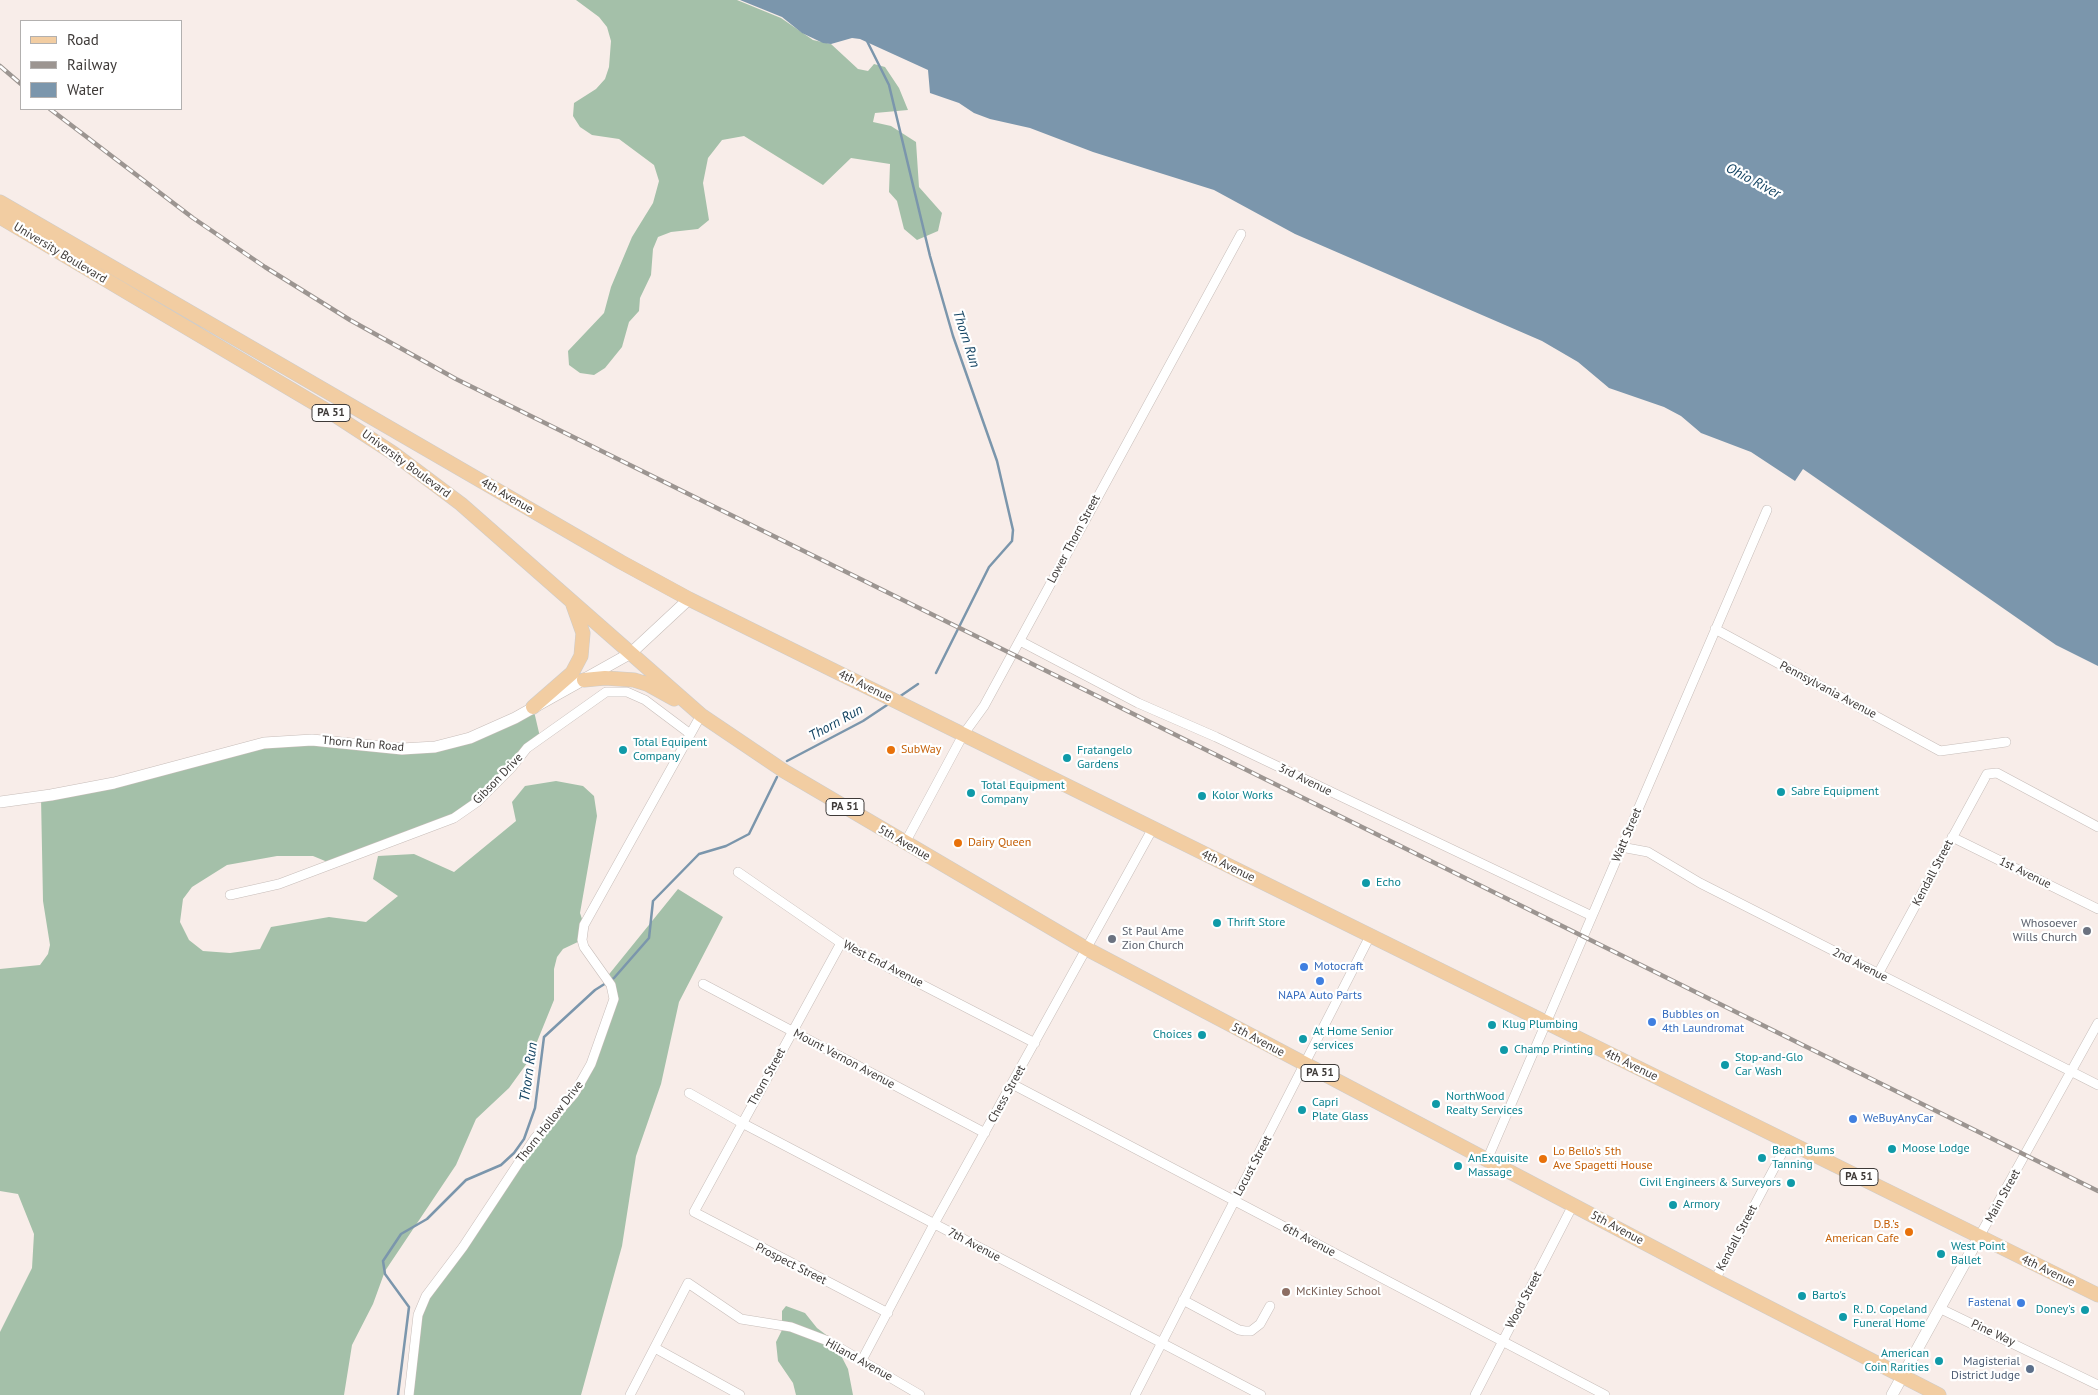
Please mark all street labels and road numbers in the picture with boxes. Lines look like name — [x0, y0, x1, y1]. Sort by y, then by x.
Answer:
street label: University Boulevard — [11, 220, 109, 286]
road number: PA 51 — [312, 404, 350, 422]
street label: University Boulevard — [359, 427, 453, 501]
street label: 4th Avenue — [478, 475, 536, 517]
street label: Lower Thorn Street — [1045, 492, 1103, 586]
street label: Pennsylvania Avenue — [1777, 658, 1879, 722]
street label: 4th Avenue — [836, 667, 894, 705]
street label: Thorn Run Road — [321, 733, 405, 755]
street label: Gibson Drive — [470, 751, 526, 807]
street label: 3rd Avenue — [1276, 761, 1334, 799]
road number: PA 51 — [826, 799, 864, 816]
street label: Watt Street — [1609, 806, 1645, 864]
street label: 5th Avenue — [875, 822, 933, 864]
street label: Kendall Street — [1910, 838, 1956, 908]
street label: 4th Avenue — [1199, 847, 1257, 885]
street label: 1st Avenue — [1997, 854, 2053, 892]
street label: West End Avenue — [841, 938, 925, 990]
street label: 2nd Avenue — [1830, 945, 1890, 985]
street label: 5th Avenue — [1229, 1020, 1287, 1060]
street label: Mount Vernon Avenue — [791, 1026, 897, 1092]
street label: Thorn Street — [745, 1045, 789, 1109]
street label: 4th Avenue — [1602, 1046, 1660, 1084]
street label: Chess Street — [985, 1063, 1029, 1125]
road number: PA 51 — [1301, 1064, 1339, 1082]
street label: Thorn Hollow Drive — [513, 1078, 587, 1166]
street label: Locust Street — [1231, 1133, 1275, 1199]
street label: Main Street — [1982, 1167, 2024, 1225]
road number: PA 51 — [1840, 1168, 1878, 1186]
street label: Kendall Street — [1714, 1203, 1760, 1273]
street label: 5th Avenue — [1588, 1208, 1646, 1248]
street label: 6th Avenue — [1280, 1220, 1338, 1260]
street label: 7th Avenue — [945, 1225, 1003, 1265]
street label: Prospect Street — [753, 1240, 829, 1288]
street label: 4th Avenue — [2019, 1252, 2077, 1290]
street label: Wood Street — [1503, 1269, 1545, 1331]
street label: Pine Way — [1969, 1317, 2017, 1349]
street label: Hiland Avenue — [823, 1336, 895, 1384]

